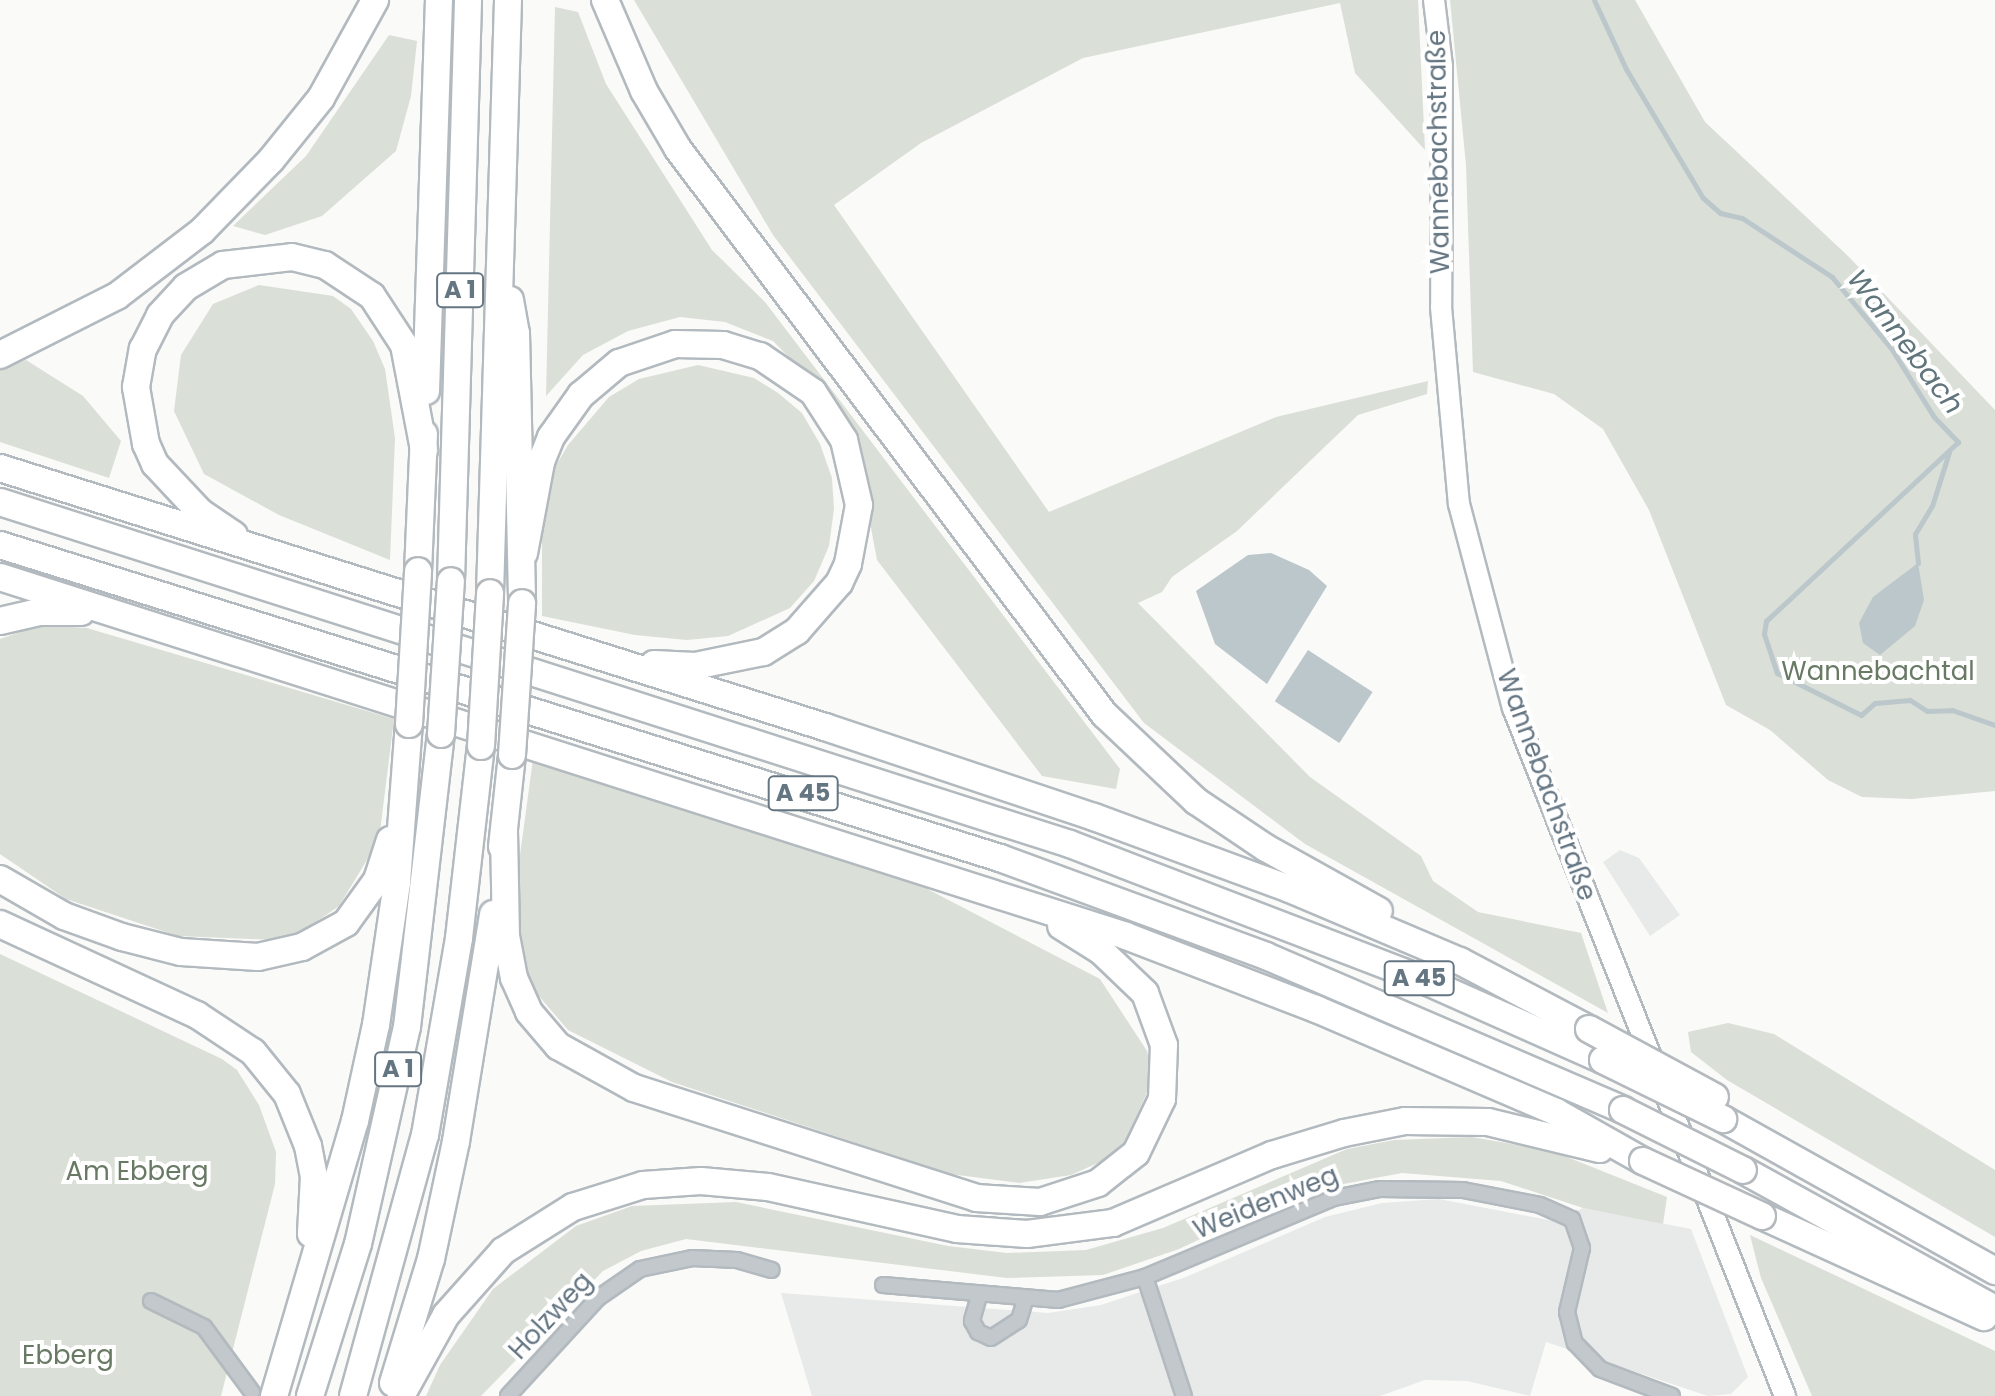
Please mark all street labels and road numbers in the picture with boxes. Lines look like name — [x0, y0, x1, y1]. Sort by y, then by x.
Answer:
street label: Wannebachstraße — [1421, 30, 1457, 274]
road number: A 1 — [436, 270, 484, 310]
street label: Wannebachstraße — [1490, 665, 1602, 905]
road number: A 45 — [767, 773, 839, 813]
road number: A 45 — [1383, 958, 1455, 998]
road number: A 1 — [374, 1049, 422, 1089]
street label: Weidenweg — [1189, 1160, 1343, 1246]
street label: Holzweg — [503, 1266, 599, 1366]

